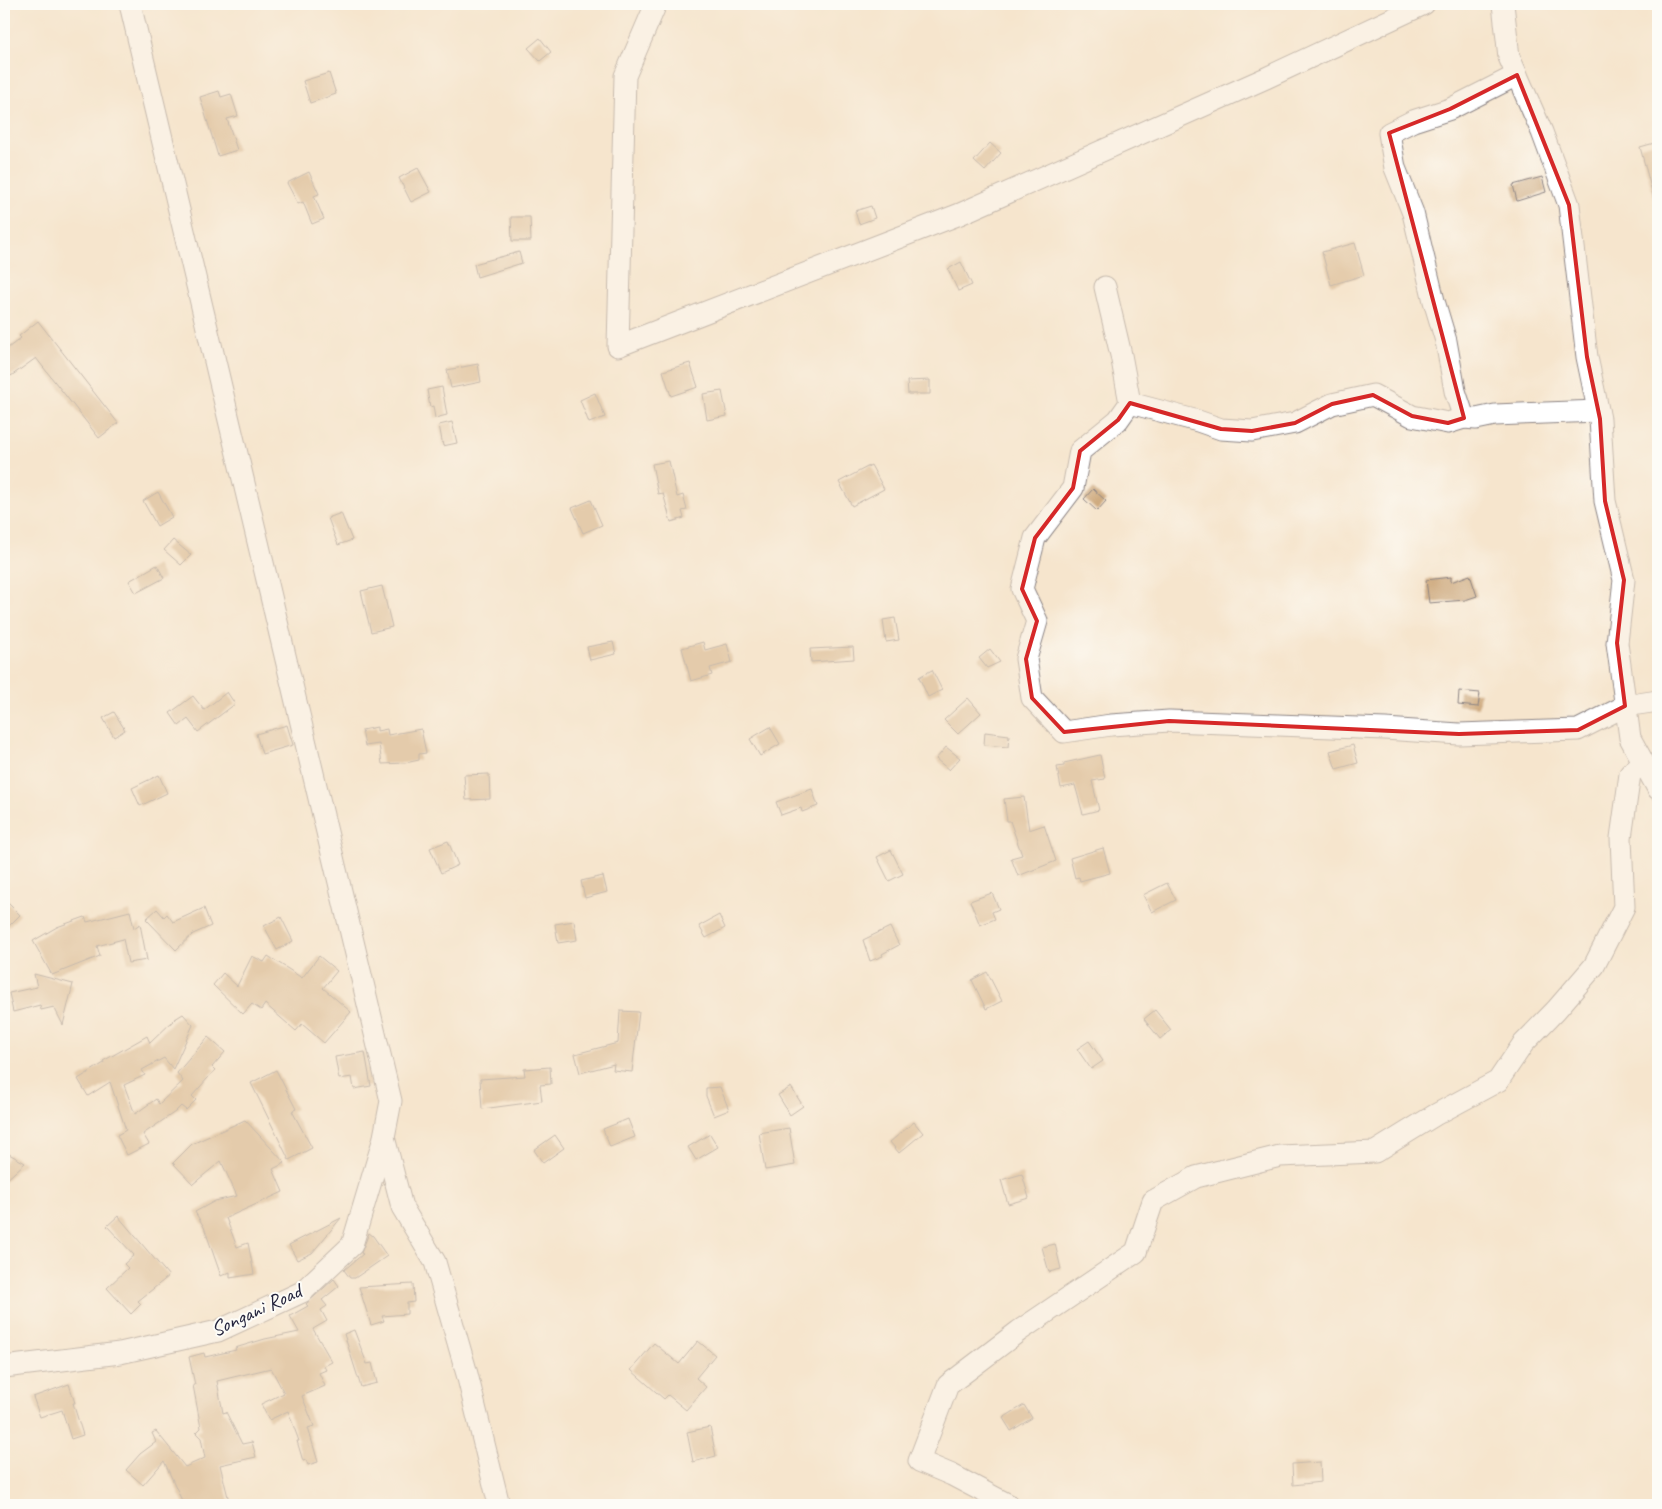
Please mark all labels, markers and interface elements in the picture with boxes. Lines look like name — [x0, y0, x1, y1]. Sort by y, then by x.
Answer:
street label: Songani Road — [207, 1276, 309, 1342]

